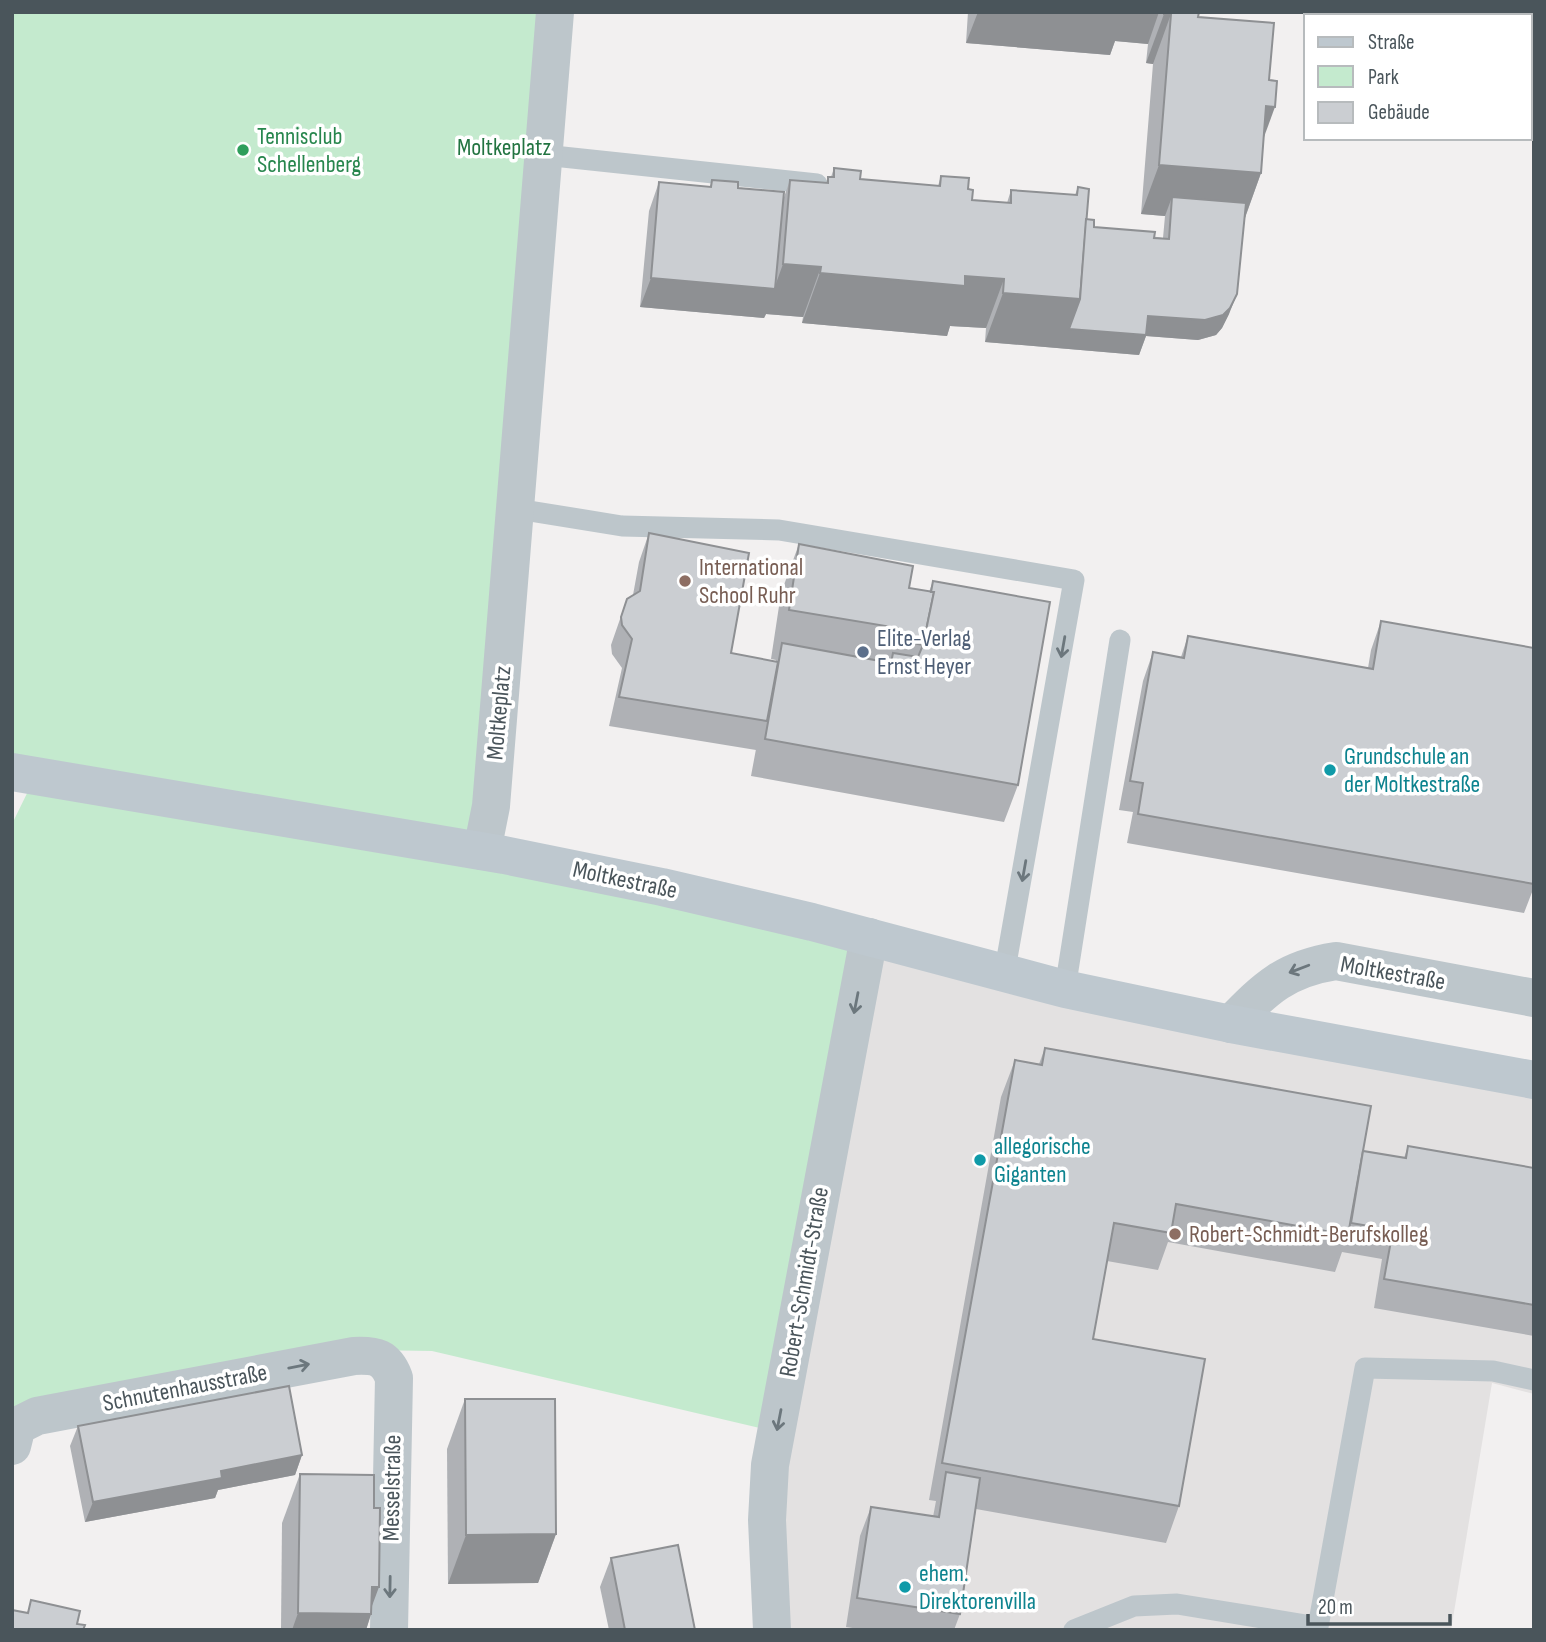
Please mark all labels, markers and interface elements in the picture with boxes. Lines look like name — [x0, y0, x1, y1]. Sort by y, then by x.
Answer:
legend — [1304, 14, 1532, 140]
text: Straße — [1368, 30, 1414, 55]
text: Park — [1368, 65, 1399, 90]
text: Gebäude — [1368, 100, 1430, 125]
place label: Tennisclub Schellenberg — [257, 122, 361, 179]
park label: Moltkeplatz — [457, 133, 551, 162]
marker: Tennisclub Schellenberg — [235, 142, 251, 158]
place label: International School Ruhr — [699, 553, 803, 610]
marker: International School Ruhr — [677, 573, 693, 589]
place label: Elite-Verlag Ernst Heyer — [877, 624, 971, 681]
one-way arrow — [1055, 635, 1069, 658]
marker: Elite-Verlag Ernst Heyer — [855, 644, 871, 660]
street label: Moltkeplatz — [480, 664, 518, 761]
place label: Grundschule an der Moltkestraße — [1344, 742, 1480, 799]
marker: Grundschule an der Moltkestraße — [1322, 762, 1338, 778]
street label: Moltkestraße — [570, 855, 680, 905]
one-way arrow — [1017, 859, 1030, 882]
street label: Moltkestraße — [1338, 950, 1448, 996]
one-way arrow — [1288, 964, 1310, 977]
one-way arrow — [848, 991, 862, 1014]
place label: allegorische Giganten — [994, 1132, 1091, 1189]
marker: allegorische Giganten — [972, 1152, 988, 1168]
street label: Robert-Schmidt-Straße — [773, 1185, 835, 1379]
place label: Robert-Schmidt-Berufskolleg — [1189, 1220, 1428, 1249]
marker: Robert-Schmidt-Berufskolleg — [1167, 1226, 1183, 1242]
street label: Schnutenhausstraße — [100, 1358, 270, 1418]
one-way arrow — [287, 1359, 310, 1373]
one-way arrow — [772, 1408, 785, 1431]
street label: Messelstraße — [377, 1435, 407, 1541]
place label: ehem. Direktorenvilla — [919, 1559, 1036, 1616]
one-way arrow — [383, 1575, 397, 1598]
marker: ehem. Direktorenvilla — [897, 1579, 913, 1595]
scale bar — [1308, 1582, 1450, 1626]
text: 20 m — [1318, 1595, 1353, 1620]

